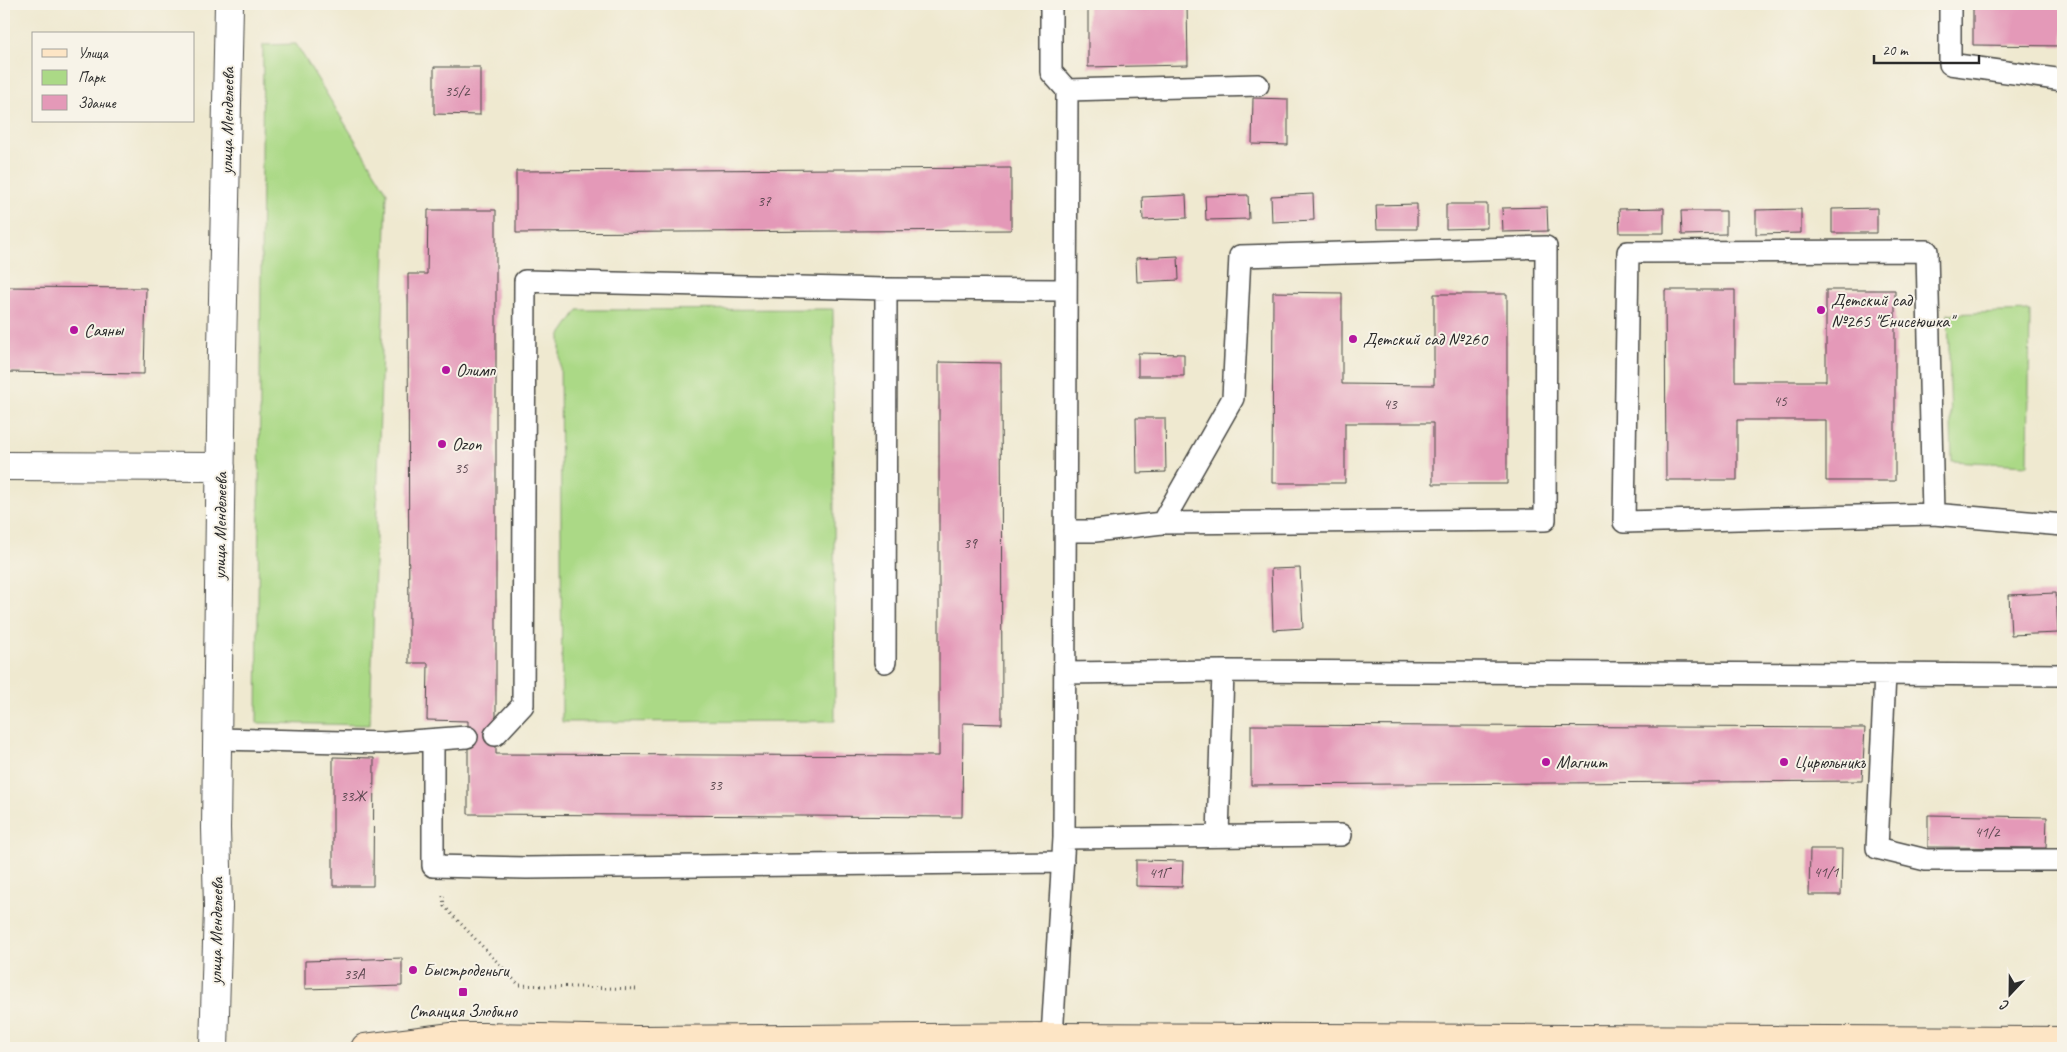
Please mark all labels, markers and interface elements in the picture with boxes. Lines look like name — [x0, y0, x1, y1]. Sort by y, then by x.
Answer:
legend — [32, 32, 195, 122]
scale bar — [1874, 32, 1980, 64]
text: 20 m — [1882, 41, 1909, 60]
text: Улица — [78, 44, 109, 63]
street label: улица Менделеева — [215, 65, 239, 176]
text: Парк — [78, 68, 106, 87]
house number: 35/2 — [444, 82, 471, 101]
text: Здание — [78, 94, 117, 113]
house number: 37 — [757, 192, 772, 211]
place label: Детский сад №265 "Енисеюшка" — [1831, 289, 1957, 332]
marker: Детский сад №265 "Енисеюшка" — [1815, 304, 1827, 316]
place label: Саяны — [84, 319, 125, 341]
marker: Саяны — [68, 324, 80, 336]
place label: Детский сад №260 — [1363, 328, 1489, 350]
marker: Детский сад №260 — [1347, 333, 1359, 345]
place label: Олимп — [456, 359, 496, 381]
marker: Олимп — [440, 364, 452, 376]
house number: 45 — [1773, 392, 1788, 411]
house number: 43 — [1383, 395, 1398, 414]
place label: Ozon — [452, 433, 482, 455]
marker: Ozon — [436, 438, 448, 450]
house number: 35 — [454, 459, 469, 478]
street label: улица Менделеева — [208, 470, 232, 581]
house number: 39 — [963, 534, 978, 553]
place label: Магнит — [1556, 751, 1608, 773]
place label: Цирюльникъ — [1794, 751, 1867, 773]
marker: Магнит — [1540, 756, 1552, 768]
marker: Цирюльникъ — [1778, 756, 1790, 768]
house number: 33 — [708, 776, 723, 795]
house number: 33Ж — [340, 787, 369, 806]
house number: 41/2 — [1974, 823, 2001, 842]
house number: 41/1 — [1813, 863, 1840, 882]
house number: 41Г — [1149, 864, 1172, 883]
street label: улица Менделеева — [204, 875, 228, 986]
place label: Быстроденьги — [423, 959, 510, 981]
marker: Быстроденьги — [407, 964, 419, 976]
house number: 33А — [343, 965, 366, 984]
north arrow — [1984, 970, 2034, 1020]
marker: Станция Злобино — [457, 986, 469, 998]
text: С — [1997, 996, 2012, 1015]
place label: Станция Злобино — [409, 1000, 519, 1022]

